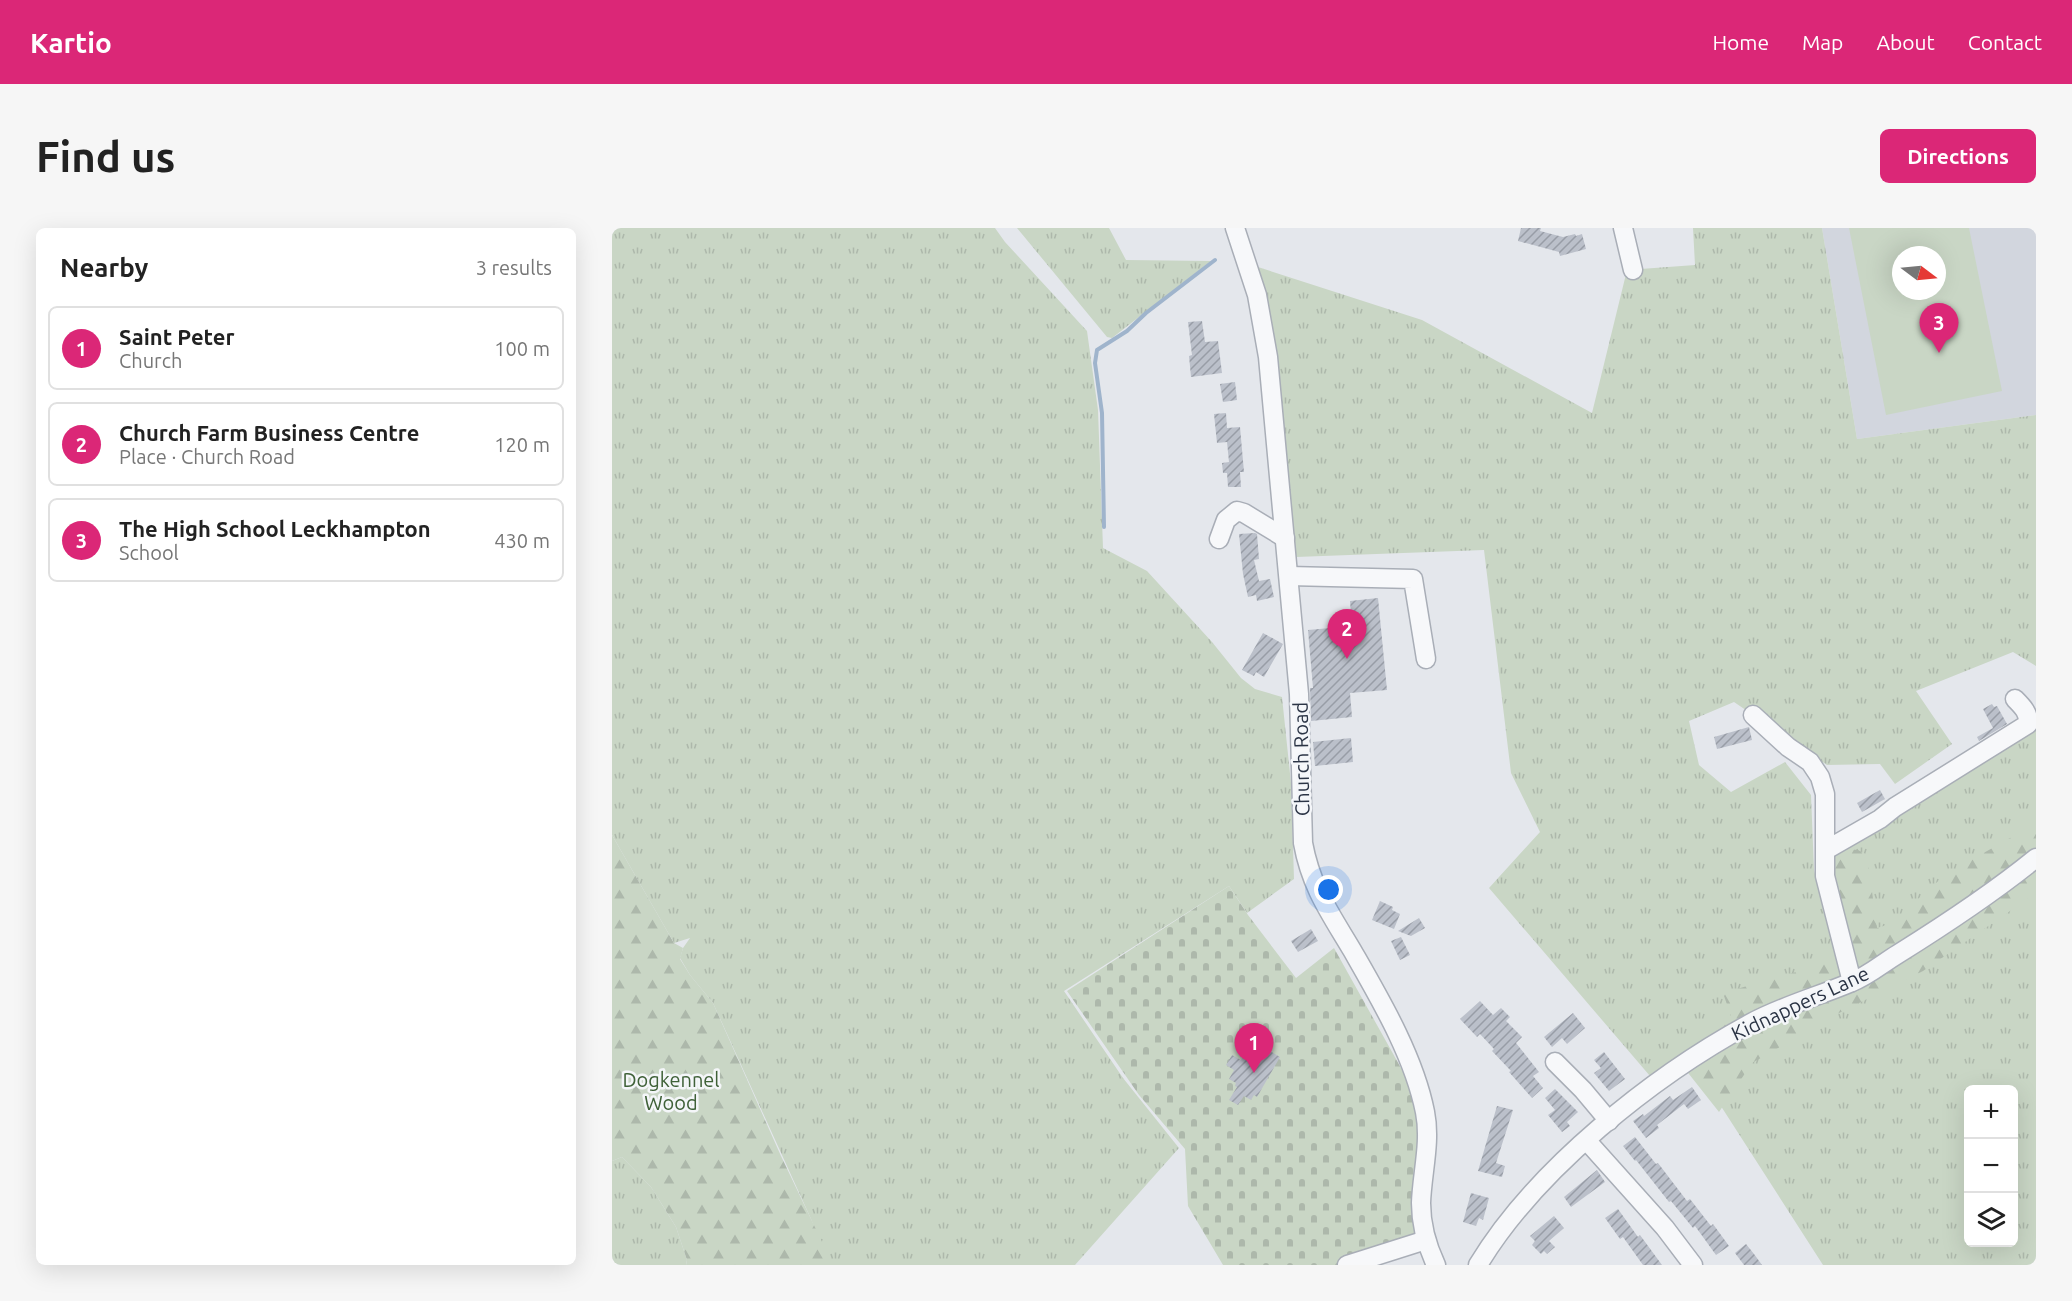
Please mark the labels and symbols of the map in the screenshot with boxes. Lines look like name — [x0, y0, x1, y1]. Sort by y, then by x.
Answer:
north arrow — [1892, 246, 1946, 300]
pin: 3 — [1920, 304, 1958, 353]
pin: 2 — [1328, 610, 1366, 659]
street label: Church Road — [1289, 702, 1313, 816]
your location — [1314, 875, 1343, 904]
street label: Kidnappers Lane — [1728, 961, 1872, 1045]
pin: 1 — [1234, 1024, 1274, 1073]
park label: Dogkennel Wood — [622, 1068, 720, 1114]

